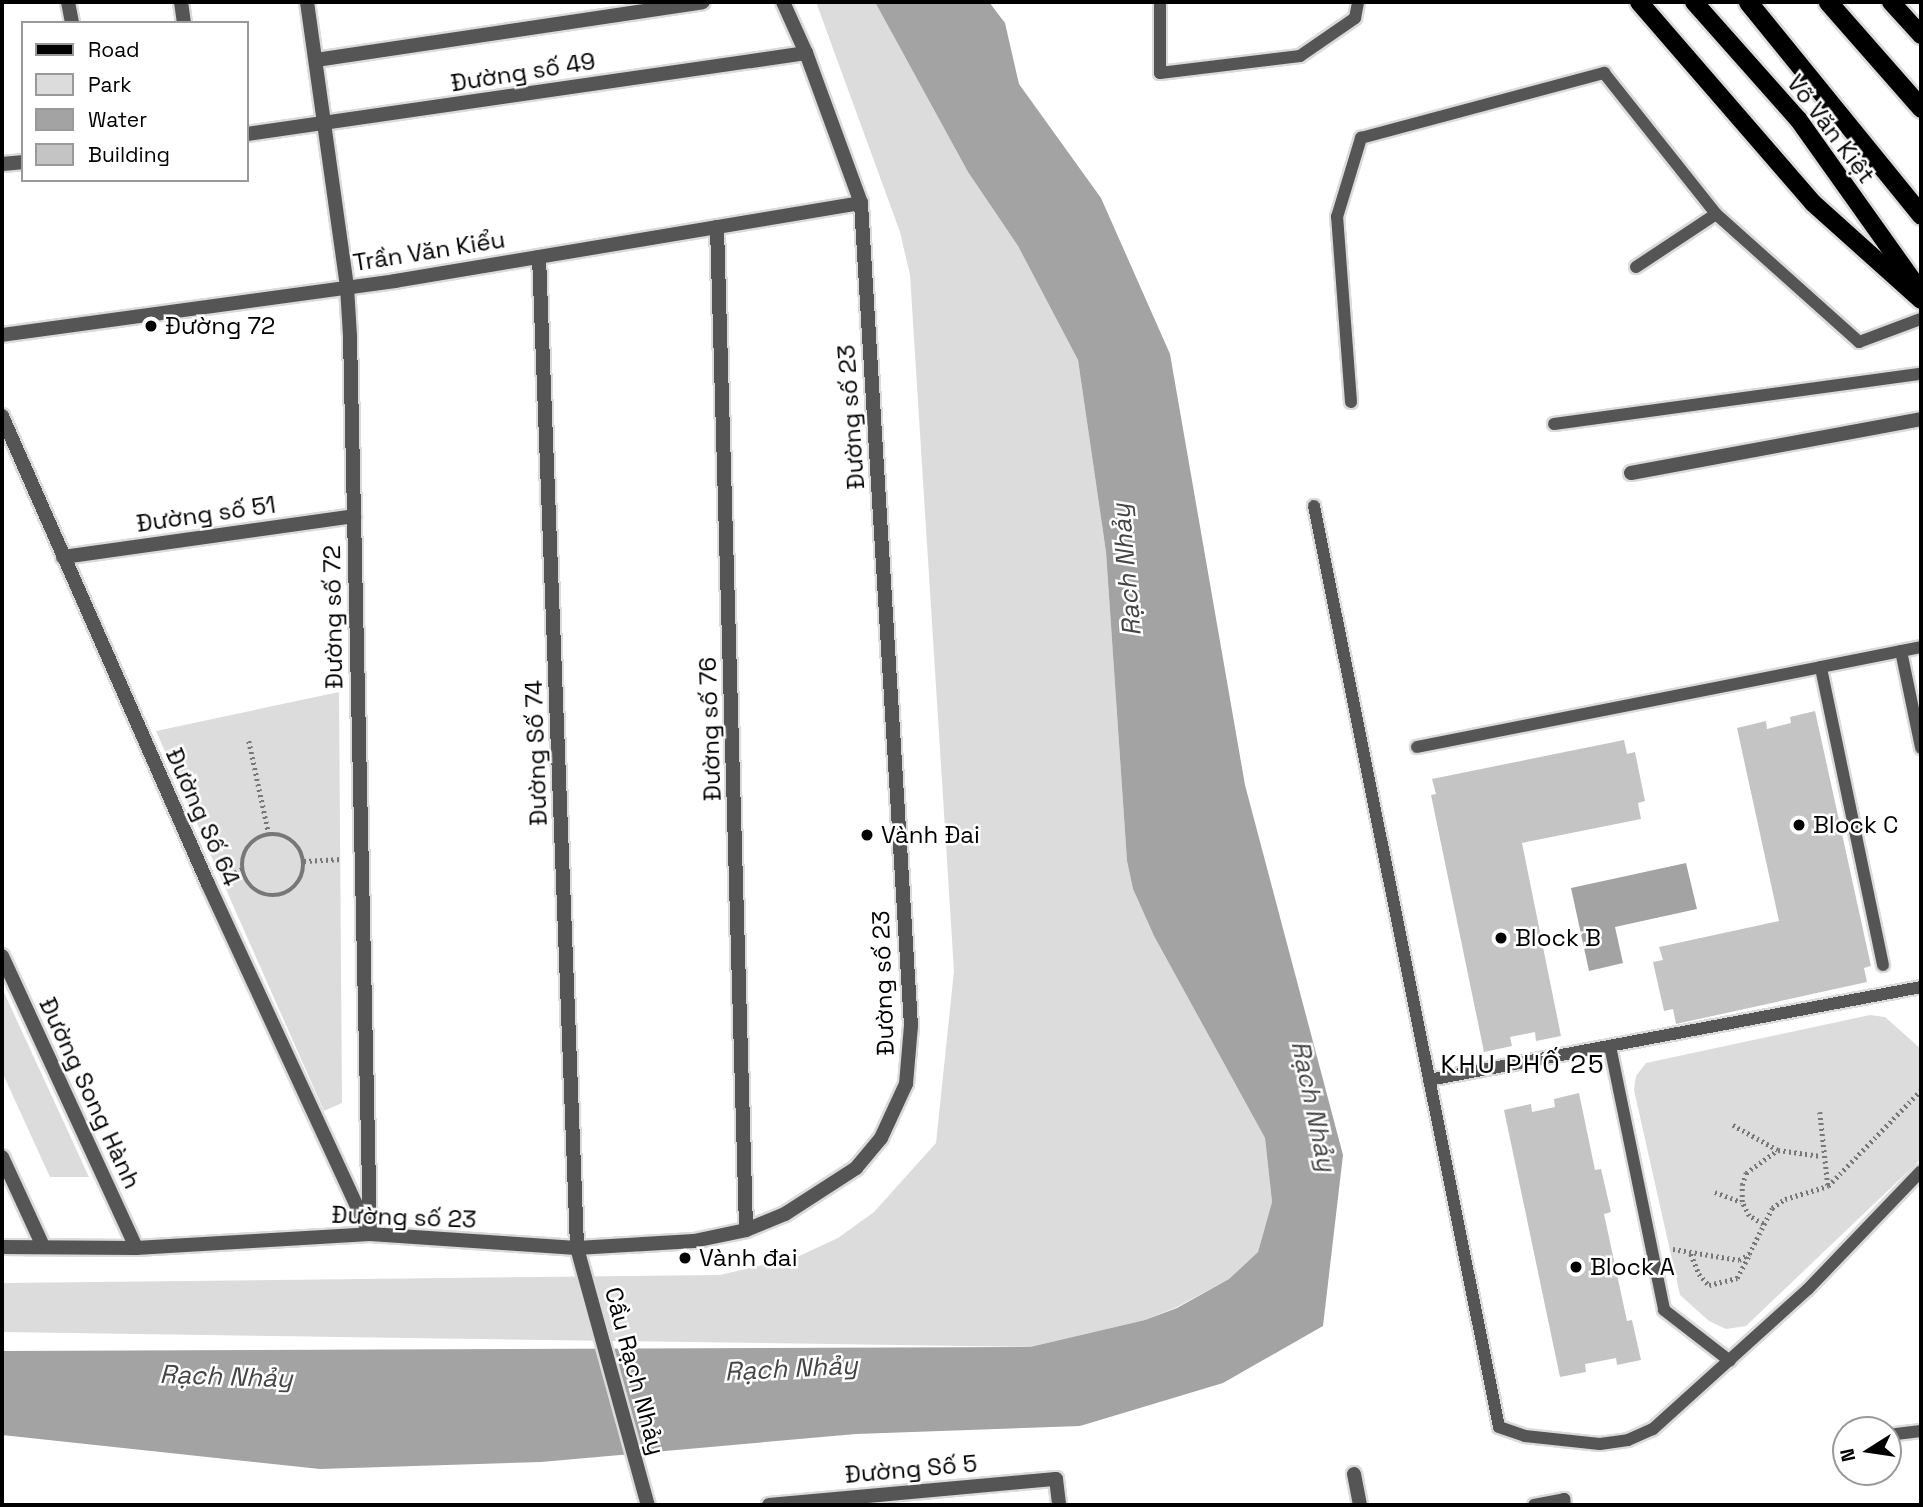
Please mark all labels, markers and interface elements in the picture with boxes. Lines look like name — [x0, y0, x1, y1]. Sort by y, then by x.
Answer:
legend — [21, 21, 248, 182]
text: Road — [88, 36, 140, 63]
street label: Đường số 49 — [449, 46, 597, 98]
street label: Võ Văn Kiệt — [1781, 69, 1881, 189]
text: Park — [88, 71, 132, 98]
text: Water — [88, 106, 147, 133]
text: Building — [88, 141, 170, 168]
street label: Trần Văn Kiểu — [351, 225, 507, 277]
place label: Đường 72 — [165, 312, 275, 340]
marker: Đường 72 — [143, 318, 159, 334]
street label: Đường số 23 — [832, 344, 870, 490]
street label: Đường số 51 — [135, 490, 277, 538]
water label: Rạch Nhảy — [1106, 502, 1148, 638]
street label: Đường số 72 — [317, 545, 349, 689]
street label: Đường số 76 — [693, 656, 727, 802]
street label: Đường Số 74 — [519, 680, 553, 826]
street label: Đường Số 64 — [160, 744, 246, 890]
place label: Block C — [1813, 811, 1898, 839]
marker: Block C — [1791, 817, 1807, 833]
place label: Vành Đai — [881, 821, 980, 849]
marker: Vành Đai — [859, 827, 875, 843]
street label: Đường số 23 — [866, 910, 900, 1056]
place label: Block B — [1515, 924, 1601, 952]
marker: Block B — [1493, 930, 1509, 946]
street label: Đường Song Hành — [33, 993, 147, 1193]
water label: Rạch Nhảy — [1284, 1038, 1342, 1174]
district label: KHU PHỐ 25 — [1442, 1049, 1604, 1081]
street label: Đường số 23 — [331, 1200, 477, 1234]
place label: Vành đai — [699, 1244, 798, 1272]
marker: Vành đai — [677, 1250, 693, 1266]
place label: Block A — [1590, 1253, 1675, 1281]
marker: Block A — [1568, 1259, 1584, 1275]
street label: Cầu Rạch Nhảy — [599, 1284, 671, 1458]
water label: Rạch Nhảy — [724, 1350, 858, 1388]
water label: Rạch Nhảy — [159, 1359, 293, 1395]
north arrow — [1832, 1416, 1902, 1486]
text: N — [1834, 1446, 1861, 1464]
street label: Đường Số 5 — [844, 1449, 978, 1489]

